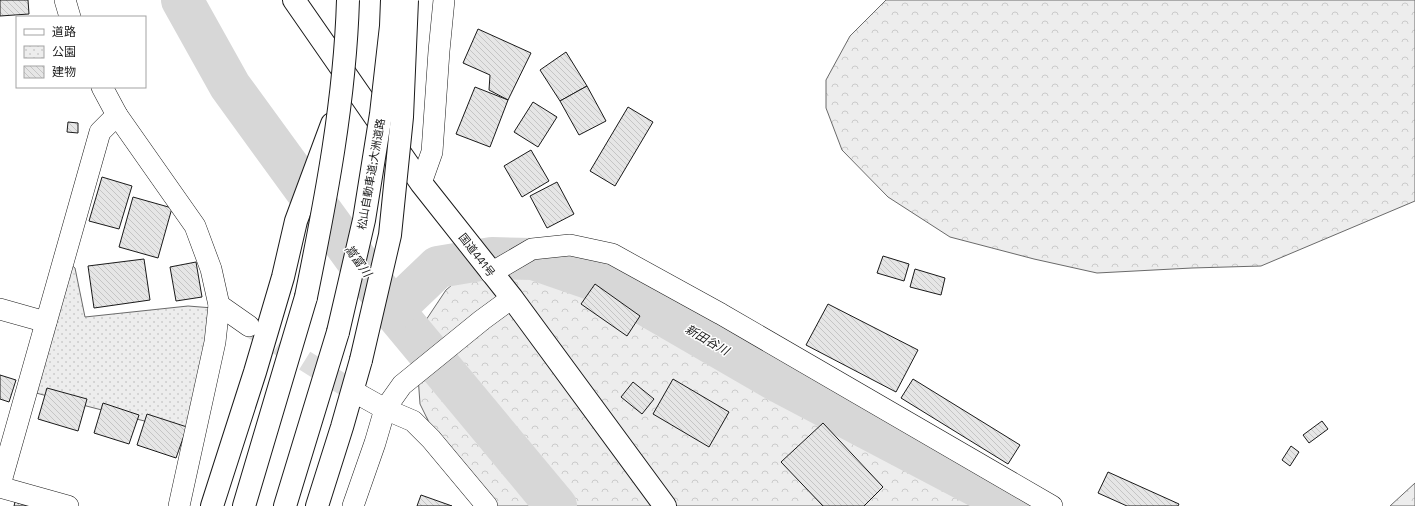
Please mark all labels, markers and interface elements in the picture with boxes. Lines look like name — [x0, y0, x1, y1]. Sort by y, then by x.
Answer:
legend — [16, 16, 146, 88]
text: 道路 — [52, 24, 76, 40]
text: 公園 — [52, 44, 76, 60]
text: 建物 — [52, 64, 76, 80]
street label: 松山自動車道;大洲道路 — [354, 117, 388, 231]
street label: 国道441号 — [456, 231, 498, 279]
water label: 嵩富川 — [341, 242, 376, 282]
water label: 新田谷川 — [682, 321, 734, 360]

